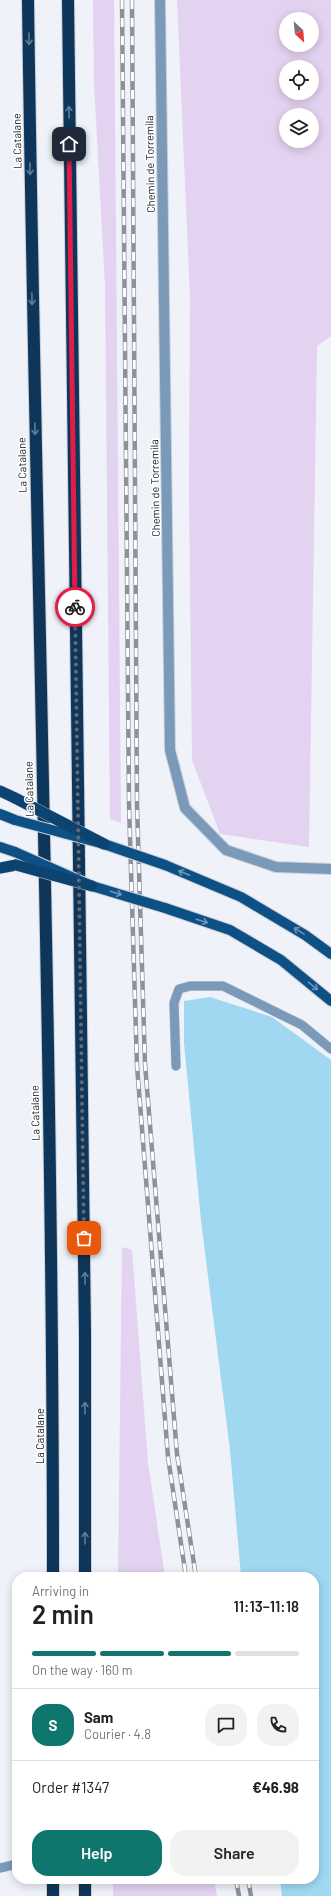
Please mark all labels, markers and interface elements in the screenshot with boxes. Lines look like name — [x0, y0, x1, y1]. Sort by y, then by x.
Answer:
north arrow — [279, 12, 319, 52]
map controls — [279, 12, 319, 148]
one-way arrow — [25, 32, 32, 45]
button: locate — [279, 60, 319, 100]
one-way arrow — [65, 106, 73, 119]
button: layers — [279, 108, 319, 148]
street label: La Catalane — [10, 113, 23, 169]
street label: Chemin de Torremila — [142, 115, 157, 213]
pin — [52, 127, 86, 161]
icon: home — [58, 133, 80, 155]
one-way arrow — [26, 162, 34, 175]
one-way arrow — [28, 292, 36, 305]
one-way arrow — [31, 422, 38, 435]
street label: La Catalane — [15, 437, 28, 493]
street label: Chemin de Torremila — [147, 439, 162, 537]
courier — [55, 587, 95, 627]
icon: bike — [64, 596, 86, 618]
street label: La Catalane — [22, 761, 35, 817]
one-way arrow — [178, 868, 190, 876]
one-way arrow — [109, 890, 122, 897]
one-way arrow — [196, 917, 208, 925]
one-way arrow — [293, 927, 305, 935]
one-way arrow — [308, 982, 318, 991]
street label: La Catalane — [28, 1085, 41, 1141]
pin — [67, 1221, 101, 1255]
icon: bag — [73, 1227, 95, 1249]
one-way arrow — [81, 1272, 88, 1285]
one-way arrow — [81, 1402, 89, 1415]
street label: La Catalane — [33, 1408, 46, 1464]
one-way arrow — [81, 1532, 89, 1545]
text: Arriving in — [32, 1583, 89, 1599]
text: 11:13–11:18 — [233, 1597, 299, 1615]
text: 2 min — [32, 1598, 94, 1629]
text: On the way · 160 m — [32, 1662, 133, 1678]
button: chat — [205, 1704, 247, 1746]
button: phone — [257, 1704, 299, 1746]
text: Sam — [84, 1708, 113, 1726]
text: S — [49, 1716, 57, 1734]
text: Courier · 4.8 — [84, 1726, 151, 1742]
text: Order #1347 — [32, 1778, 109, 1796]
text: €46.98 — [252, 1778, 299, 1796]
button: Help — [32, 1830, 162, 1876]
button: Share — [170, 1830, 299, 1876]

